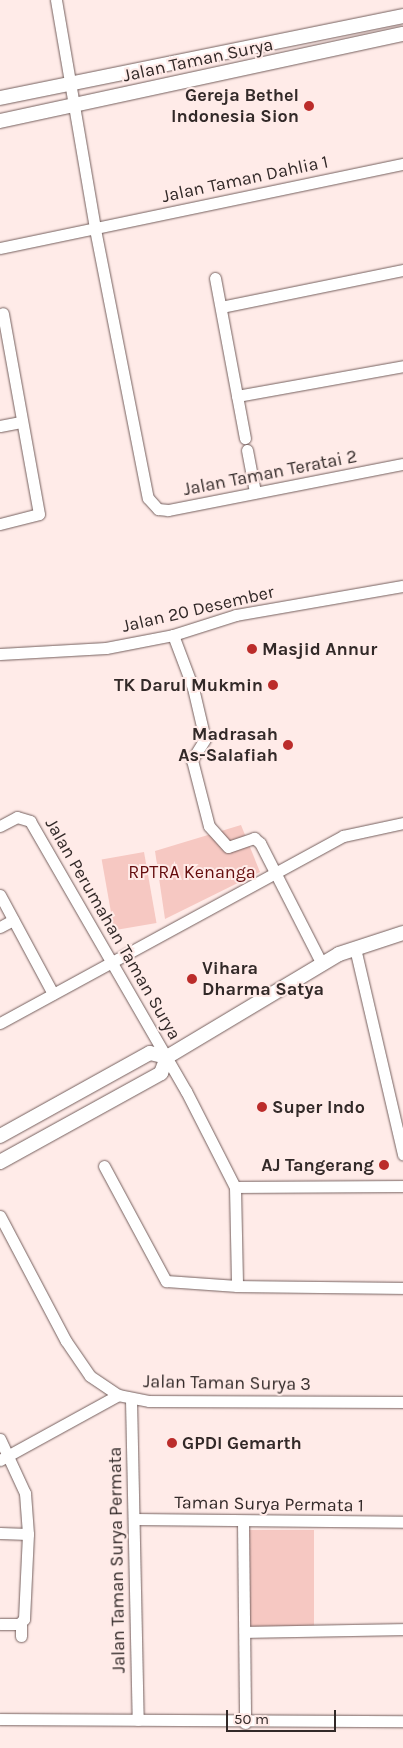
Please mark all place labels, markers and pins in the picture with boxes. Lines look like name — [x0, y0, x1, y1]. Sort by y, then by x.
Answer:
place label: Gereja Bethel Indonesia Sion — [171, 85, 299, 128]
marker: Gereja Bethel Indonesia Sion — [303, 100, 315, 112]
place label: Masjid Annur — [262, 638, 377, 660]
marker: Masjid Annur — [246, 643, 258, 655]
place label: TK Darul Mukmin — [114, 674, 263, 696]
marker: TK Darul Mukmin — [267, 679, 279, 691]
place label: Madrasah As-Salafiah — [178, 724, 278, 766]
marker: Madrasah As-Salafiah — [282, 739, 294, 751]
place label: Vihara Dharma Satya — [202, 958, 324, 1001]
marker: Vihara Dharma Satya — [186, 973, 198, 985]
place label: Super Indo — [272, 1096, 365, 1118]
marker: Super Indo — [256, 1101, 268, 1113]
place label: AJ Tangerang — [261, 1154, 374, 1176]
marker: AJ Tangerang — [378, 1159, 390, 1171]
place label: GPDI Gemarth — [182, 1432, 302, 1454]
marker: GPDI Gemarth — [166, 1437, 178, 1449]

